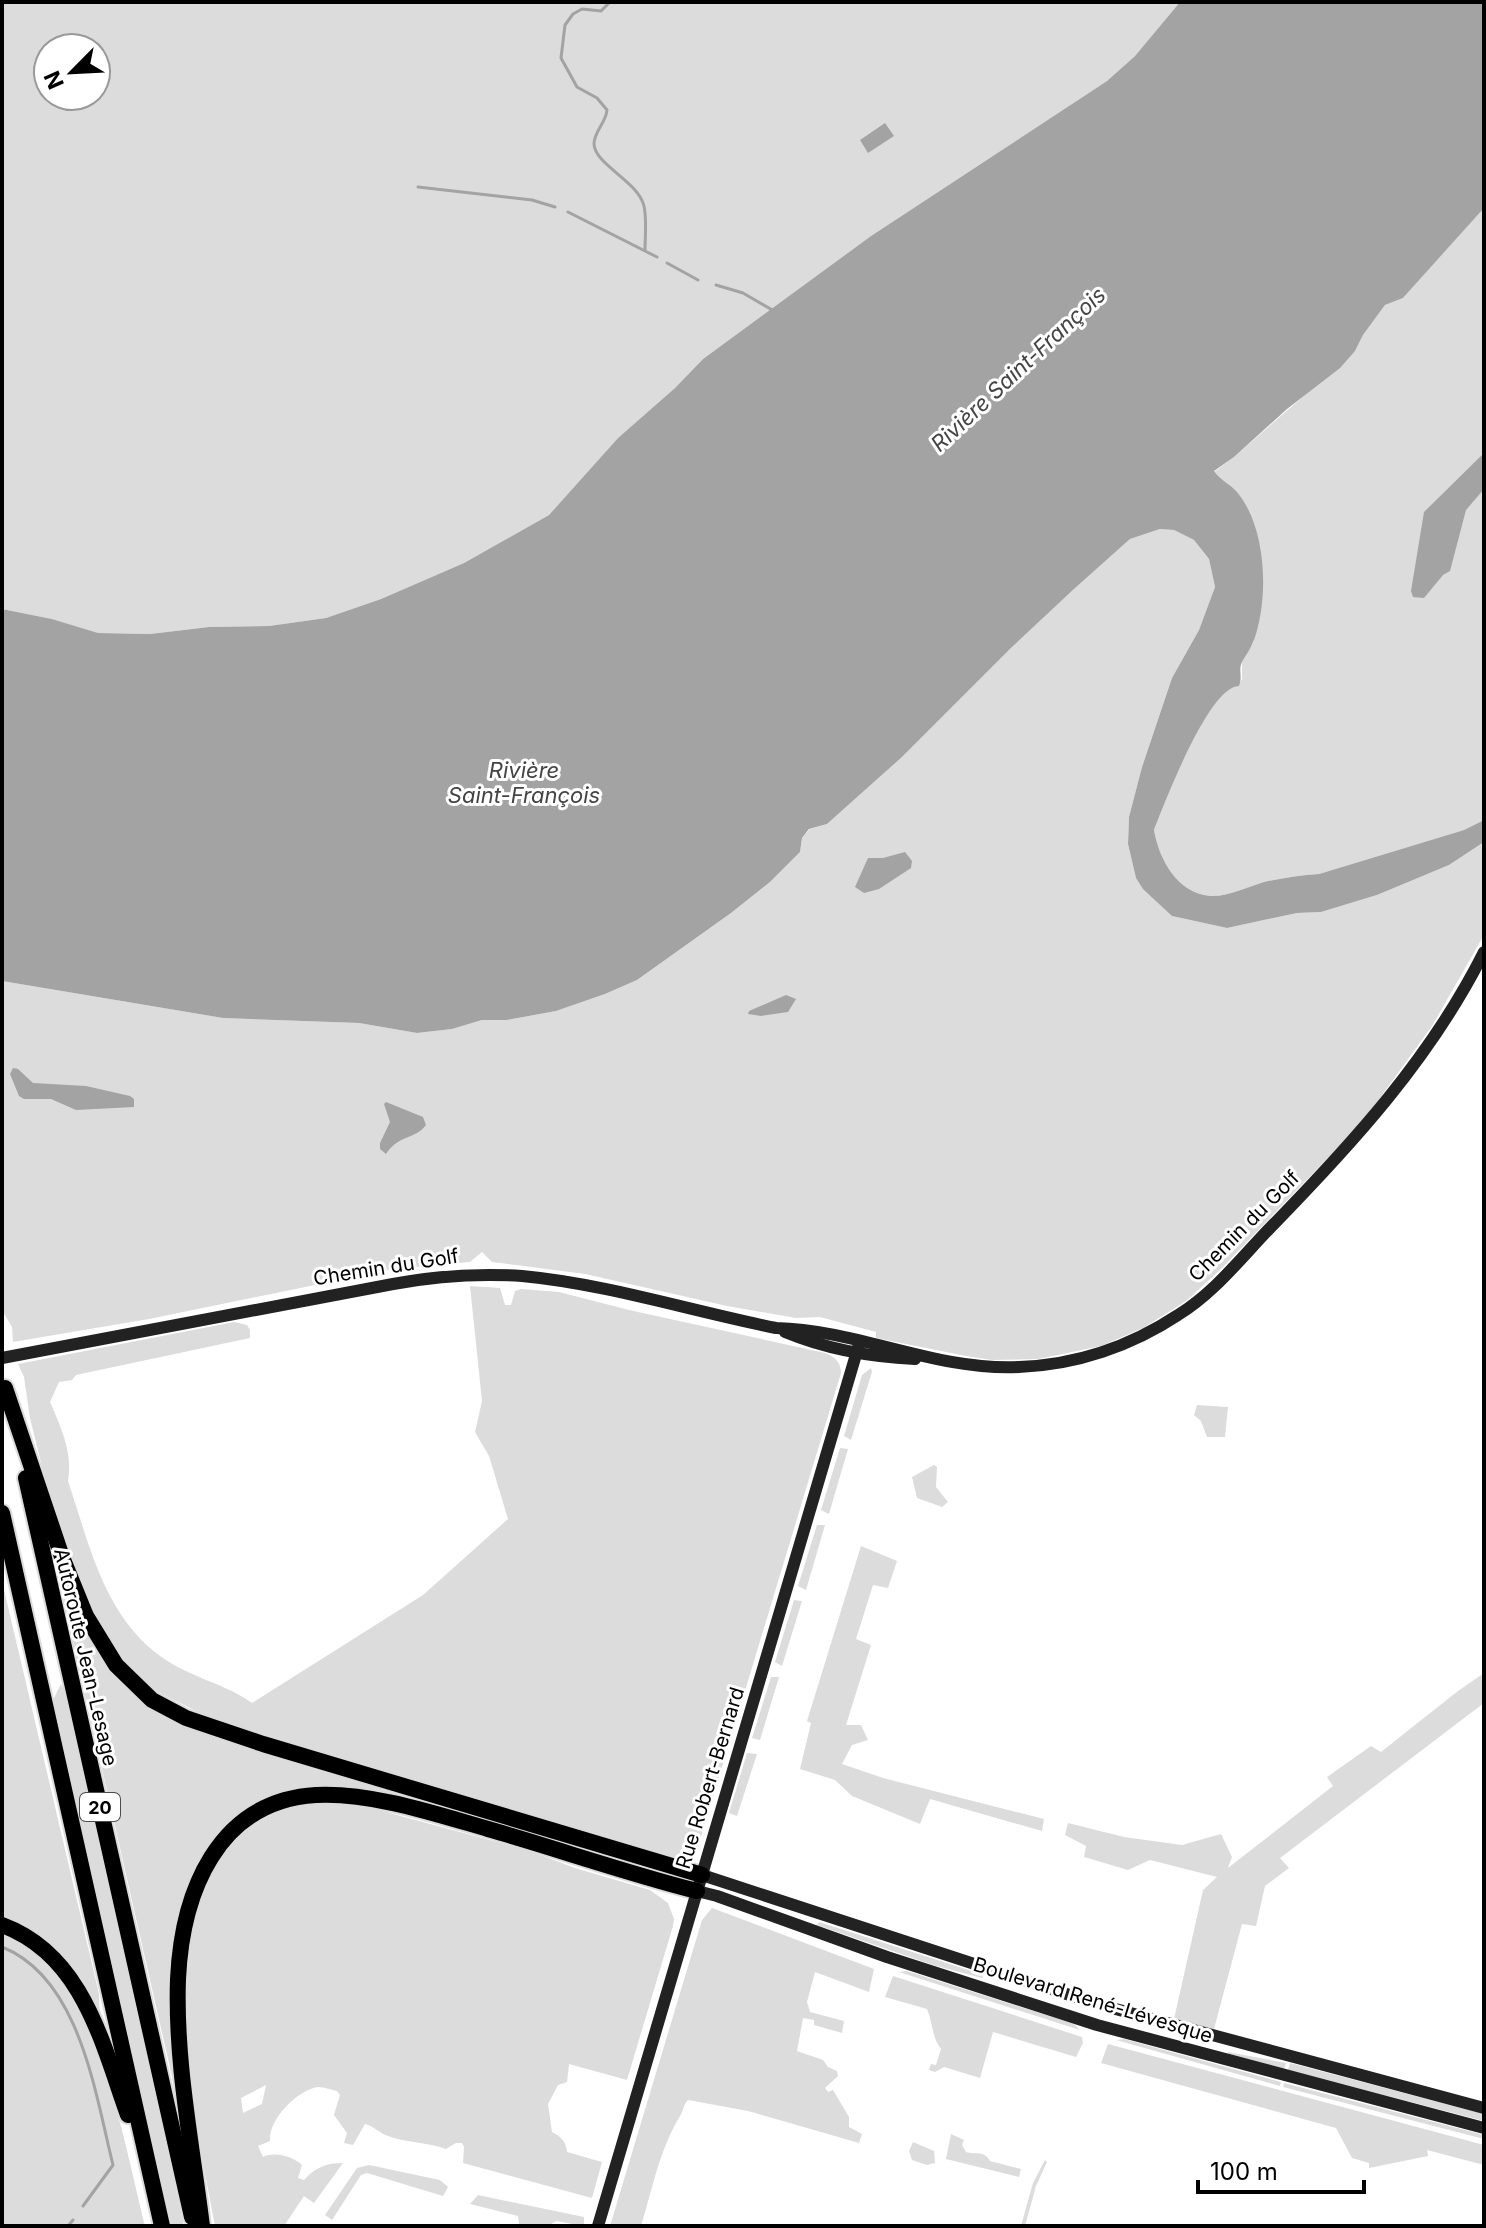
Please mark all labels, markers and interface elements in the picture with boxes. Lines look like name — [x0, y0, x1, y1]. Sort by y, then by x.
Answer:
north arrow — [32, 32, 112, 112]
text: N — [38, 67, 69, 93]
water label: Rivière Saint-François — [925, 281, 1111, 457]
water label: Rivière Saint-François — [448, 757, 600, 808]
street label: Chemin du Golf — [1184, 1165, 1305, 1286]
street label: Chemin du Golf — [312, 1244, 461, 1290]
street label: Autoroute Jean-Lesage — [49, 1546, 123, 1768]
street label: Rue Robert-Bernard — [671, 1684, 749, 1872]
road number: 20 — [80, 1793, 120, 1821]
street label: Boulevard René-Lévesque — [971, 1952, 1215, 2048]
scale bar — [1198, 2144, 1364, 2194]
text: 100 m — [1210, 2157, 1278, 2186]

